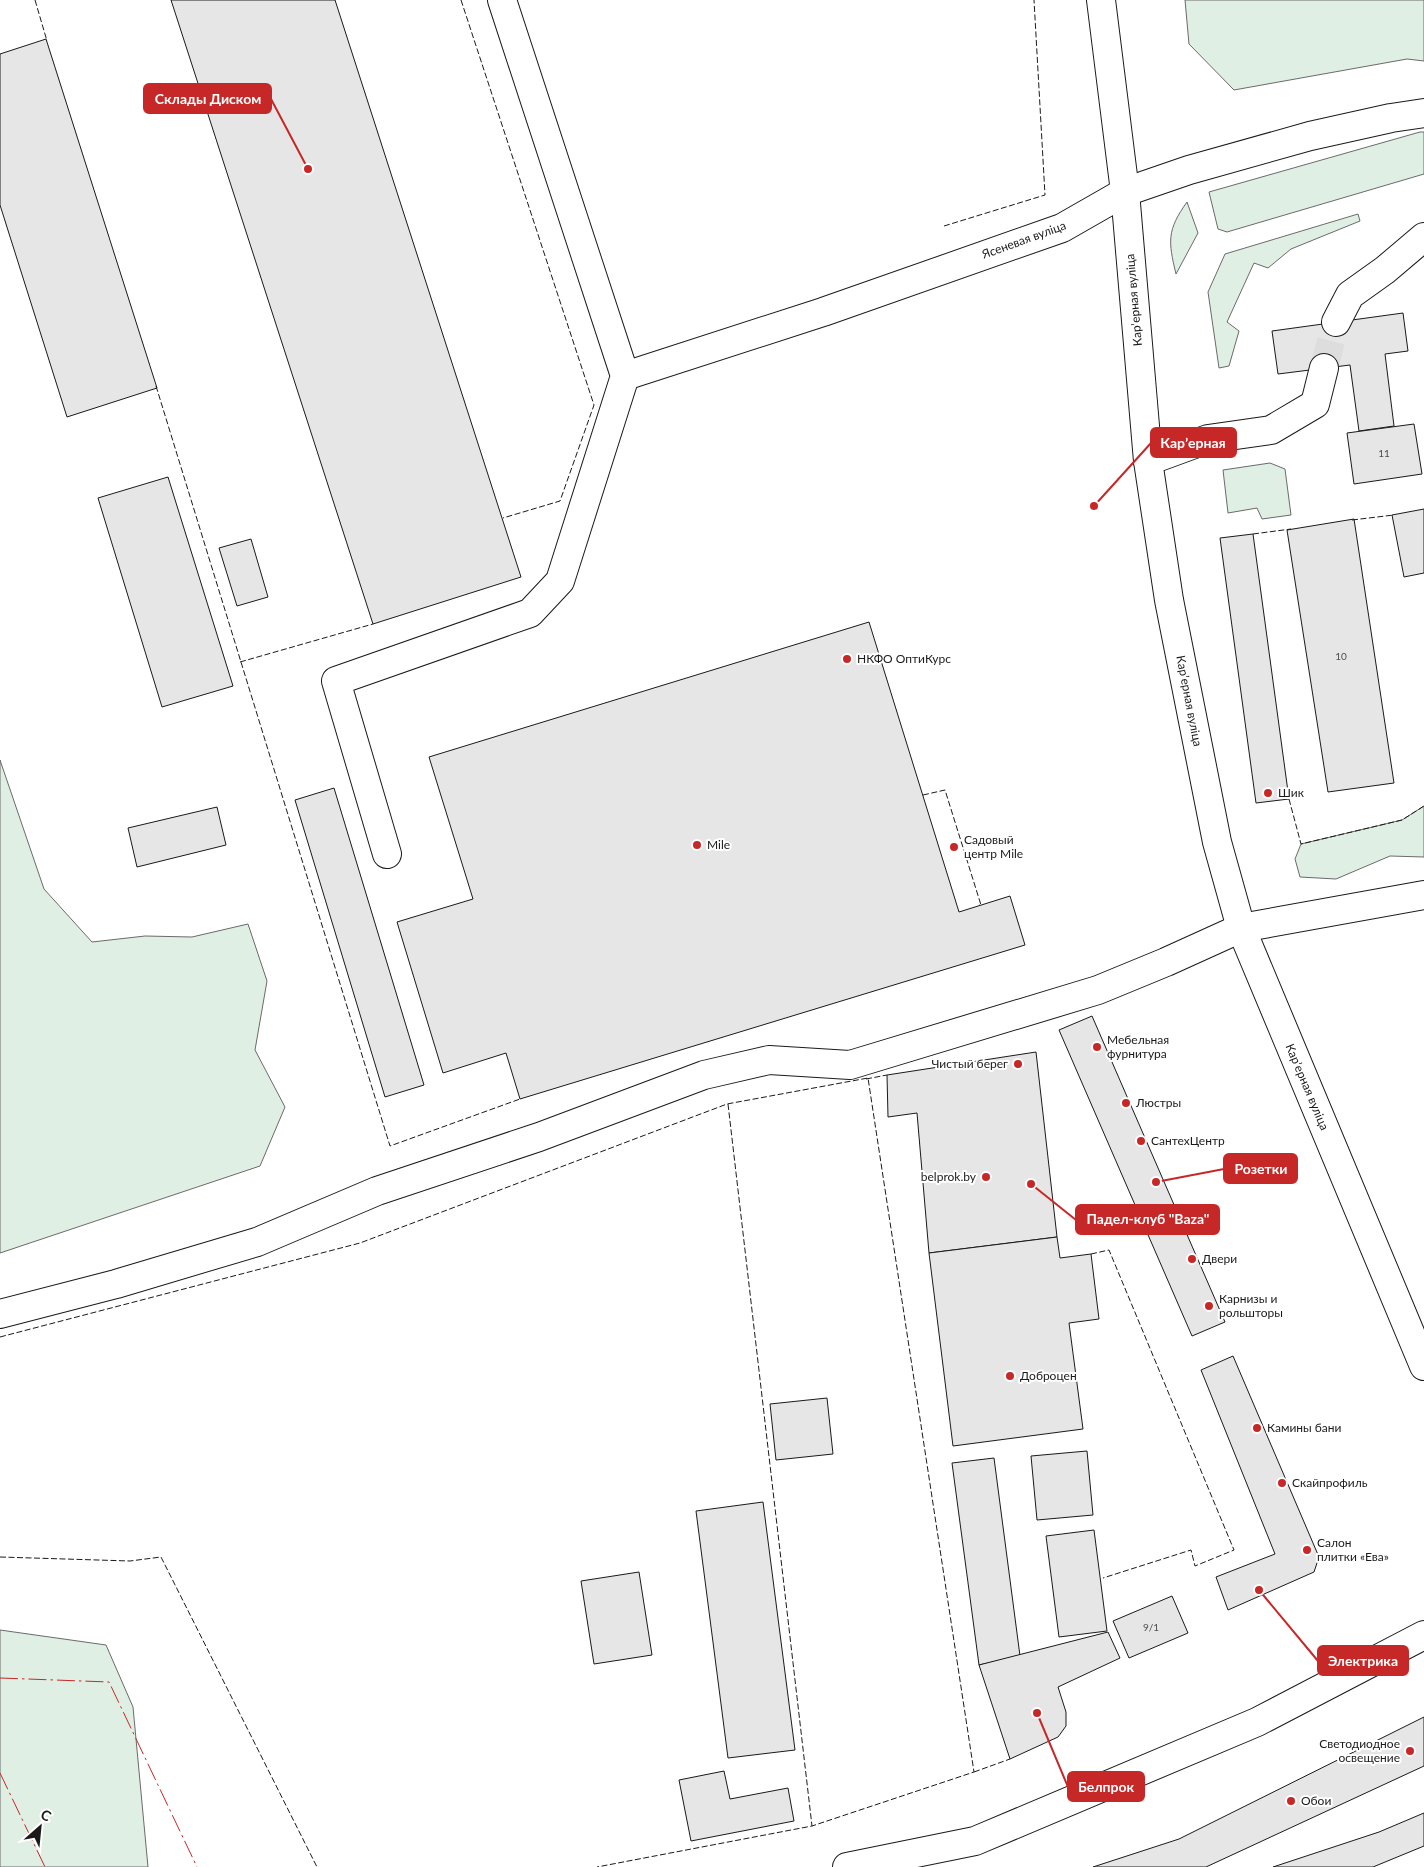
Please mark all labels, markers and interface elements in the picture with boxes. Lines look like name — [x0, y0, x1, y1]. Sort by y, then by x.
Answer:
callout: Склады Диском — [144, 84, 271, 113]
text: Склады Диском — [155, 90, 261, 107]
street label: Ясеневая вуліца — [979, 217, 1068, 262]
street label: Карʼерная вуліца — [1122, 253, 1145, 347]
callout: Карʼерная — [1151, 428, 1236, 457]
text: Карʼерная — [1160, 434, 1226, 451]
house number: 11 — [1378, 447, 1390, 459]
house number: 10 — [1335, 650, 1347, 662]
place label: НКФО ОптиКурс — [857, 651, 951, 666]
marker: НКФО ОптиКурс — [841, 653, 853, 665]
street label: Карʼерная вуліца — [1173, 654, 1206, 748]
place label: Шик — [1278, 785, 1305, 800]
marker: Шик — [1262, 787, 1274, 799]
place label: Садовый центр Mile — [964, 832, 1023, 861]
place label: Mile — [707, 837, 730, 852]
marker: Mile — [691, 839, 703, 851]
marker: Садовый центр Mile — [948, 841, 960, 853]
place label: Мебельная фурнитура — [1107, 1032, 1169, 1061]
marker: Мебельная фурнитура — [1091, 1041, 1103, 1053]
street label: Карʼерная вуліца — [1282, 1041, 1332, 1132]
place label: Чистый берег — [931, 1056, 1008, 1071]
marker: Чистый берег — [1012, 1058, 1024, 1070]
place label: Люстры — [1135, 1095, 1181, 1110]
marker: Люстры — [1120, 1097, 1132, 1109]
place label: СантехЦентр — [1151, 1133, 1225, 1148]
marker: СантехЦентр — [1135, 1135, 1147, 1147]
callout: Розетки — [1224, 1154, 1297, 1183]
text: Розетки — [1235, 1160, 1287, 1177]
place label: belprok.by — [921, 1169, 977, 1184]
marker: belprok.by — [980, 1171, 992, 1183]
callout: Падел-клуб "Baza" — [1076, 1205, 1219, 1234]
text: Падел-клуб "Baza" — [1087, 1210, 1209, 1227]
place label: Двери — [1202, 1251, 1237, 1266]
marker: Двери — [1186, 1253, 1198, 1265]
place label: Карнизы и рольшторы — [1219, 1291, 1283, 1320]
marker: Карнизы и рольшторы — [1203, 1300, 1215, 1312]
place label: Доброцен — [1020, 1368, 1077, 1383]
marker: Доброцен — [1004, 1370, 1016, 1382]
place label: Камины бани — [1267, 1420, 1342, 1435]
marker: Камины бани — [1251, 1422, 1263, 1434]
place label: Скайпрофиль — [1292, 1475, 1368, 1490]
marker: Скайпрофиль — [1276, 1477, 1288, 1489]
place label: Салон плитки «Ева» — [1317, 1535, 1389, 1564]
marker: Салон плитки «Ева» — [1301, 1544, 1313, 1556]
house number: 9/1 — [1143, 1621, 1159, 1633]
callout: Электрика — [1318, 1646, 1408, 1675]
text: Электрика — [1328, 1652, 1398, 1669]
place label: Светодиодное освещение — [1319, 1736, 1400, 1765]
marker: Светодиодное освещение — [1404, 1745, 1416, 1757]
callout: Белпрок — [1068, 1772, 1144, 1801]
text: Белпрок — [1078, 1778, 1134, 1795]
place label: Обои — [1301, 1793, 1331, 1808]
marker: Обои — [1285, 1795, 1297, 1807]
north arrow — [15, 1802, 65, 1852]
text: С — [38, 1805, 55, 1825]

